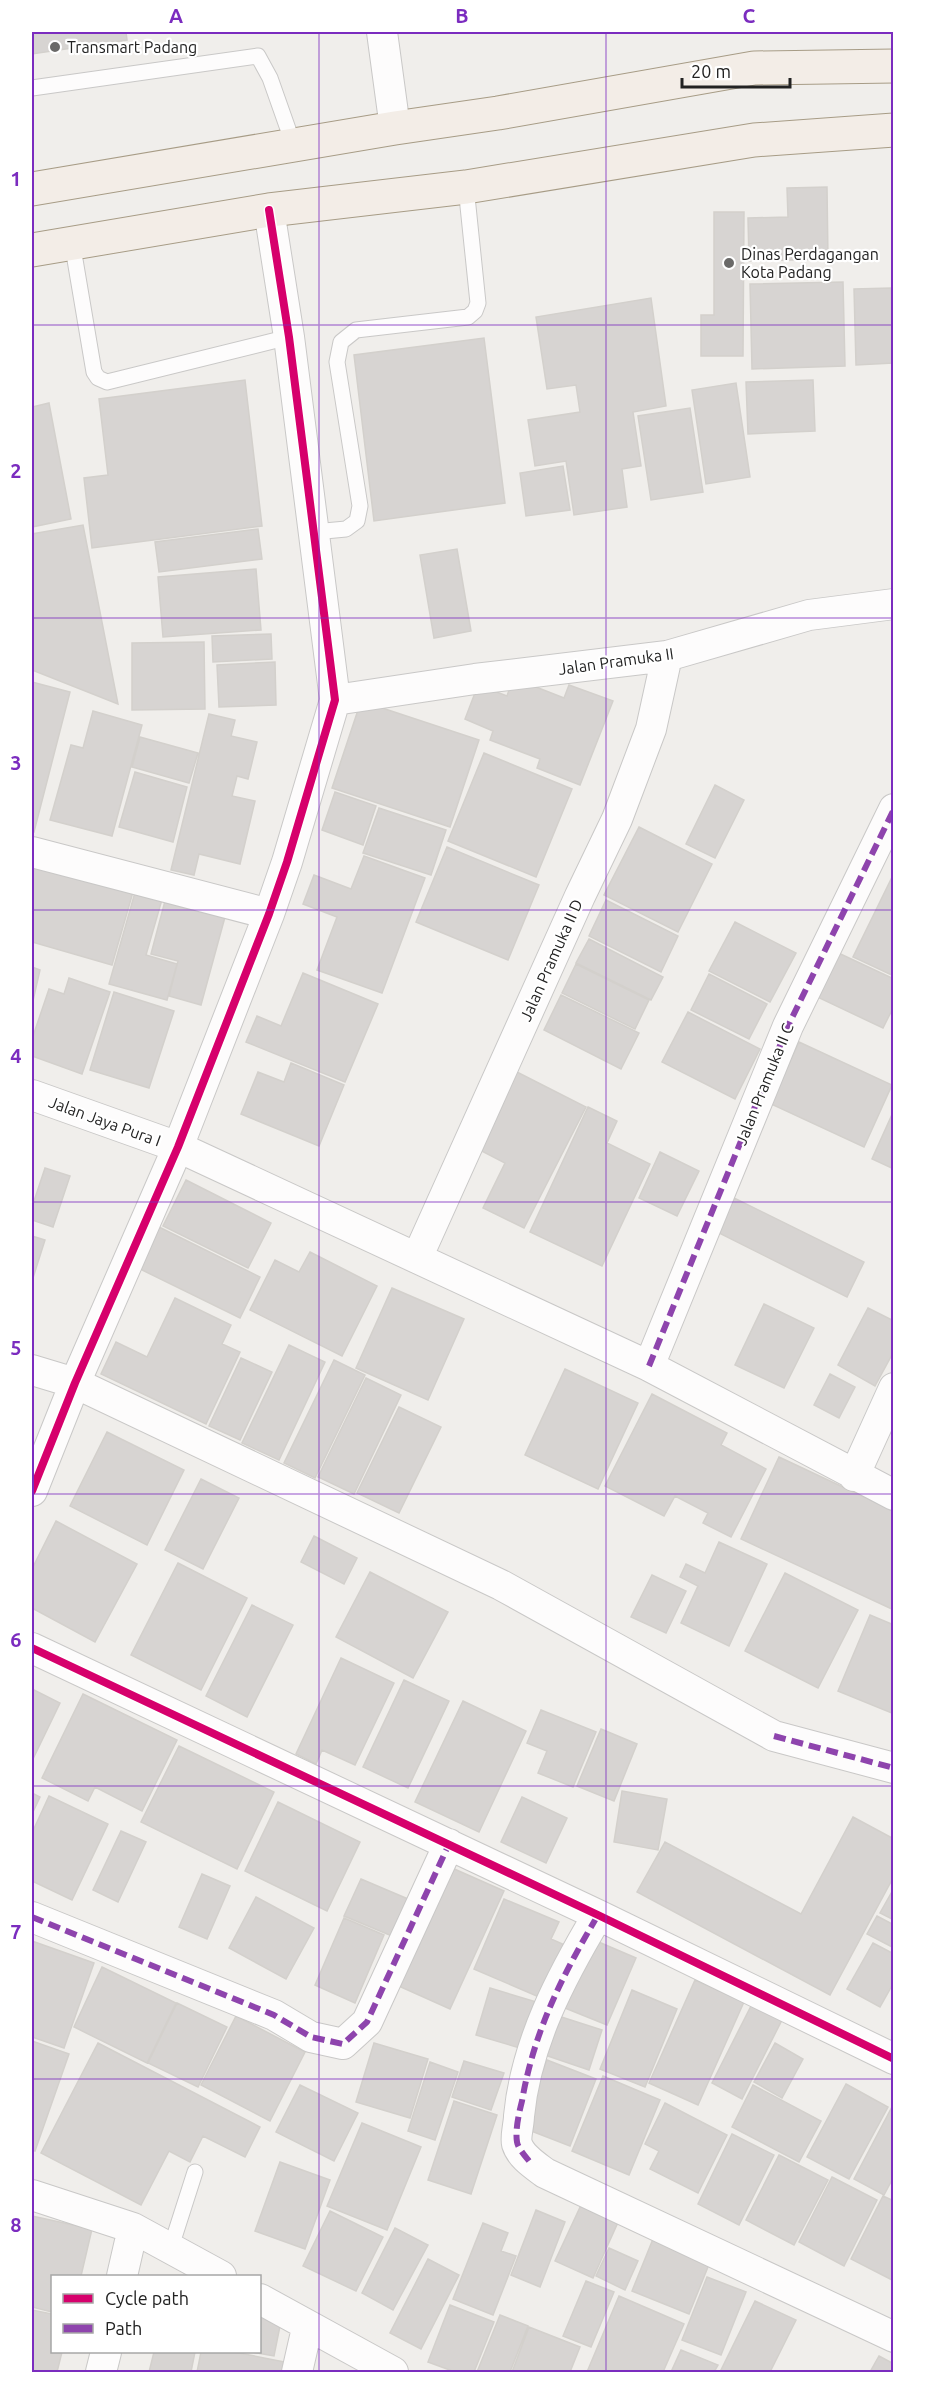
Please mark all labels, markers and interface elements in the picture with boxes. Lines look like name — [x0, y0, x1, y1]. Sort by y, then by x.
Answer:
text: A — [169, 4, 183, 27]
text: B — [455, 4, 469, 27]
text: C — [743, 4, 756, 27]
place label: Transmart Padang — [67, 38, 197, 56]
marker: Transmart Padang — [48, 40, 62, 54]
scale bar — [682, 51, 790, 89]
text: 20 m — [691, 61, 731, 81]
text: 1 — [10, 167, 22, 190]
place label: Dinas Perdagangan Kota Padang — [741, 245, 879, 281]
marker: Dinas Perdagangan Kota Padang — [722, 256, 736, 270]
text: 2 — [10, 459, 22, 482]
street label: Jalan Pramuka II — [557, 644, 675, 678]
text: 3 — [10, 751, 22, 774]
street label: Jalan Pramuka II D — [516, 896, 586, 1024]
street label: Jalan Pramuka II C — [731, 1020, 797, 1148]
text: 4 — [10, 1044, 22, 1067]
street label: Jalan Jaya Pura I — [47, 1092, 163, 1150]
text: 5 — [10, 1336, 22, 1359]
text: 6 — [10, 1628, 22, 1651]
text: 7 — [10, 1920, 22, 1943]
text: 8 — [10, 2213, 22, 2236]
legend — [51, 2275, 261, 2353]
text: Cycle path — [105, 2288, 189, 2308]
text: Path — [105, 2318, 142, 2338]

